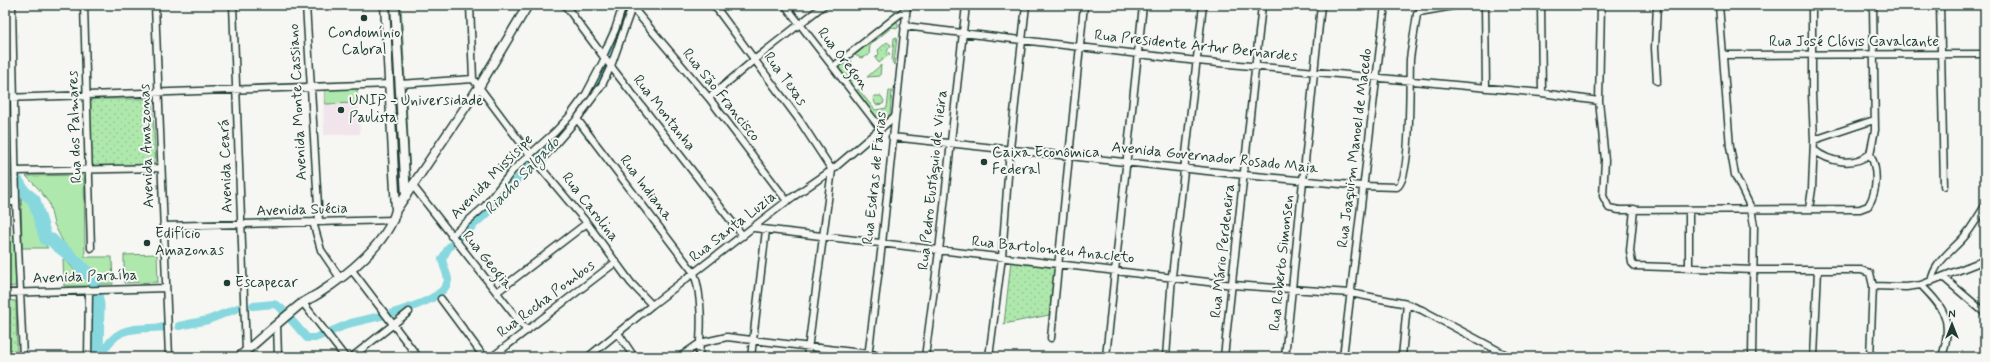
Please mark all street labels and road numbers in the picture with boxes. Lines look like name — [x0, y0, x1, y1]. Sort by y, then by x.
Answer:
street label: Avenida Monte Cassiano — [284, 23, 312, 181]
street label: Rua Oregon — [812, 24, 874, 95]
street label: Rua Presidente Artur Bernardes — [1093, 25, 1299, 67]
street label: Rua José Clóvis Cavalcante — [1769, 32, 1939, 52]
street label: Rua São Francisco — [677, 44, 765, 146]
street label: Rua Joaquim Manoel de Macedo — [1333, 47, 1377, 249]
street label: Rua Texas — [759, 48, 812, 110]
street label: Rua dos Palmares — [63, 70, 87, 184]
street label: Rua Montanha — [628, 71, 700, 155]
street label: Avenida Amazonas — [135, 83, 159, 209]
street label: Rua Pedro Eustáquio de Vieira — [914, 89, 952, 271]
street label: Rua Esdras de Farias — [858, 110, 892, 246]
street label: Avenida Ceará — [214, 119, 238, 213]
street label: Avenida Missisipe — [446, 130, 538, 224]
street label: Avenida Governador Rosado Maia — [1111, 137, 1320, 179]
street label: Rua Indiana — [615, 151, 678, 226]
street label: Rua Carolina — [557, 168, 623, 246]
street label: Rua Mário Perdeneira — [1206, 182, 1240, 319]
street label: Rua Santa Luzia — [685, 187, 781, 267]
street label: Rua Roberto Simonsen — [1265, 194, 1299, 332]
street label: Avenida Suécia — [256, 198, 348, 222]
street label: Rua Geogia — [456, 227, 517, 295]
street label: Rua Bartolomeu Anacleto — [971, 232, 1135, 268]
street label: Rua Rocha Pombos — [493, 255, 599, 342]
street label: Avenida Paraíba — [32, 265, 138, 289]

